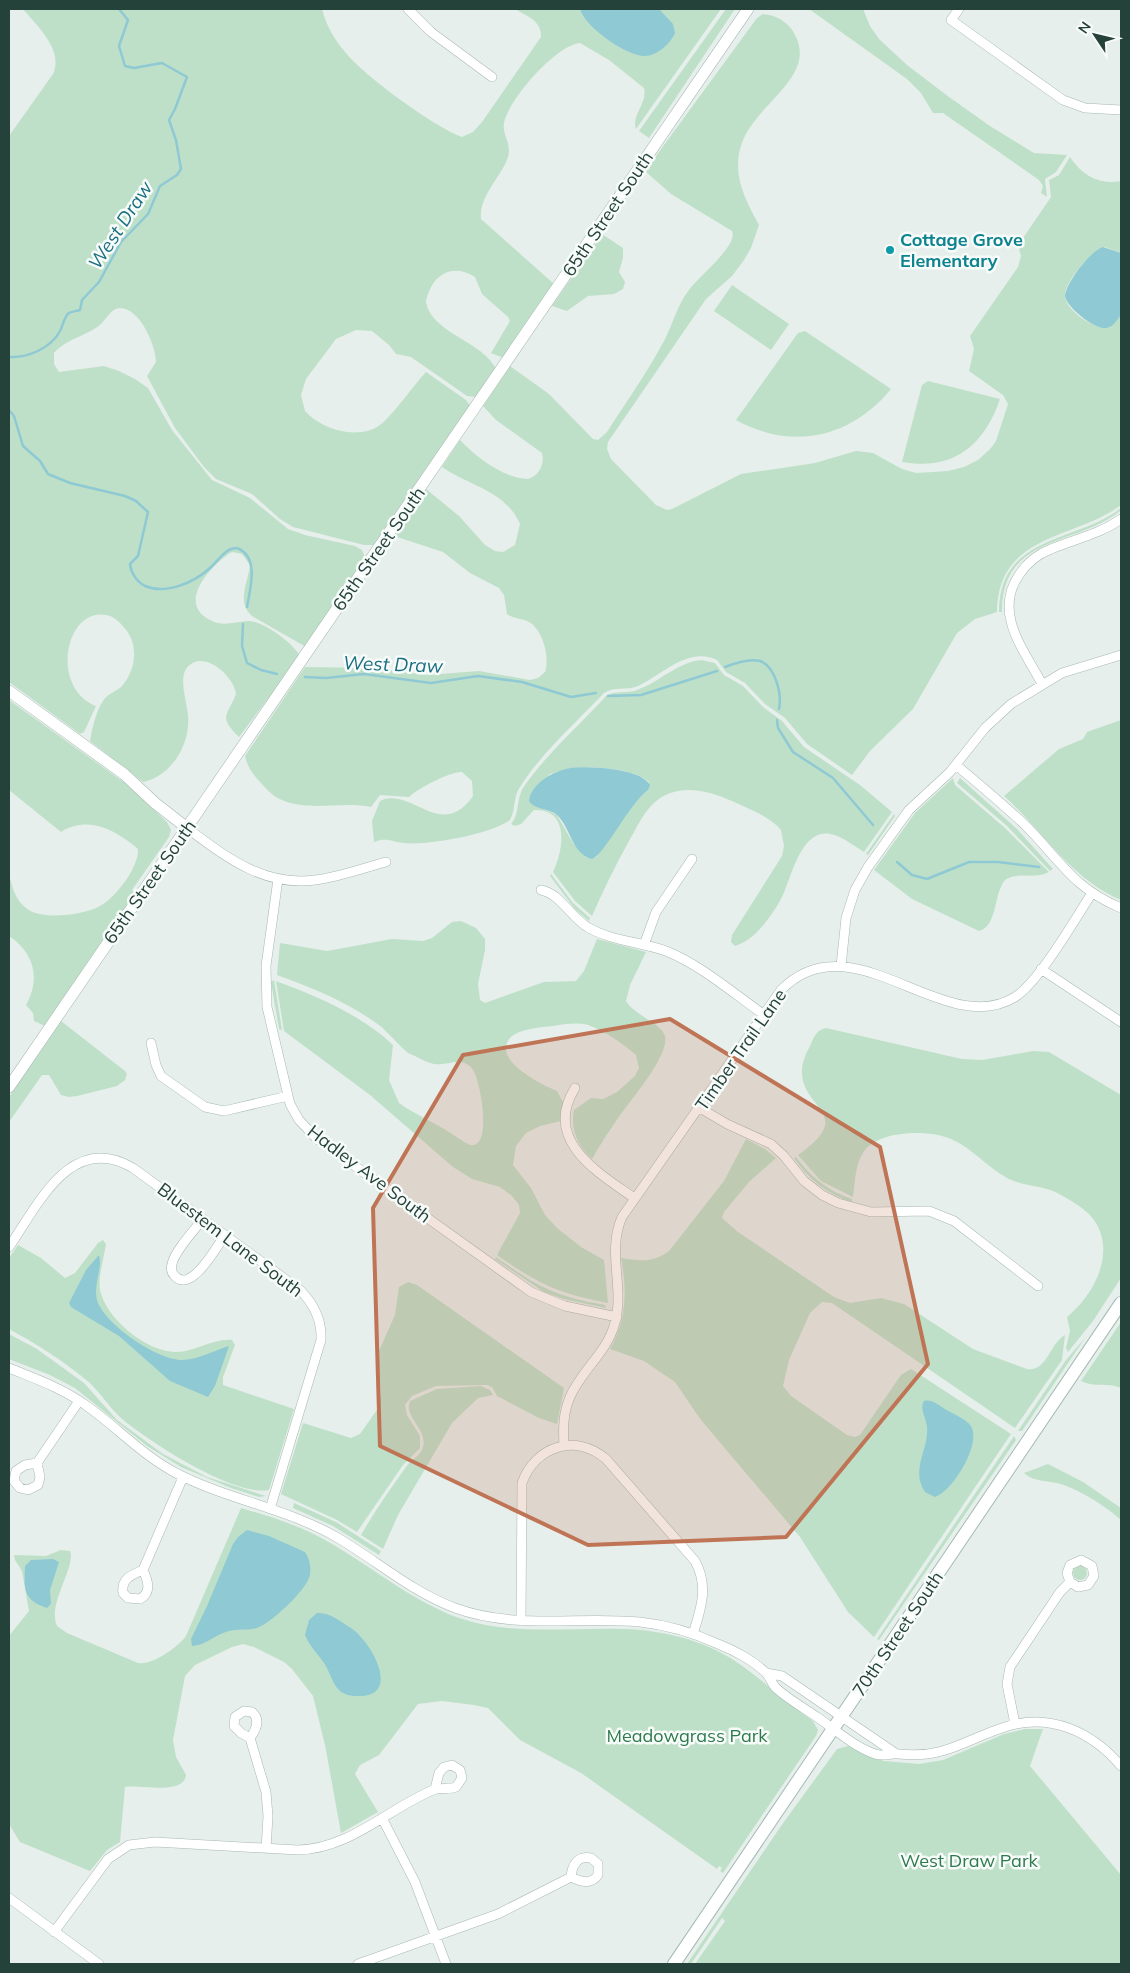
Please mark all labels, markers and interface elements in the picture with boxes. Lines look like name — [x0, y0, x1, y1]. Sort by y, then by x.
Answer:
north arrow — [1070, 10, 1120, 60]
text: N — [1074, 18, 1095, 37]
street label: 65th Street South — [557, 147, 658, 281]
water label: West Draw — [83, 176, 158, 274]
place label: Cottage Grove Elementary — [900, 228, 1023, 272]
marker: Cottage Grove Elementary — [884, 244, 896, 256]
street label: 65th Street South — [327, 482, 430, 615]
water label: West Draw — [343, 650, 444, 678]
street label: 65th Street South — [98, 815, 201, 948]
street label: Timber Trail Lane — [690, 984, 791, 1115]
street label: Hadley Ave South — [303, 1120, 436, 1228]
street label: Bluestem Lane South — [153, 1177, 308, 1302]
street label: 70th Street South — [847, 1567, 948, 1701]
park label: Meadowgrass Park — [606, 1724, 768, 1747]
park label: West Draw Park — [900, 1849, 1038, 1872]

